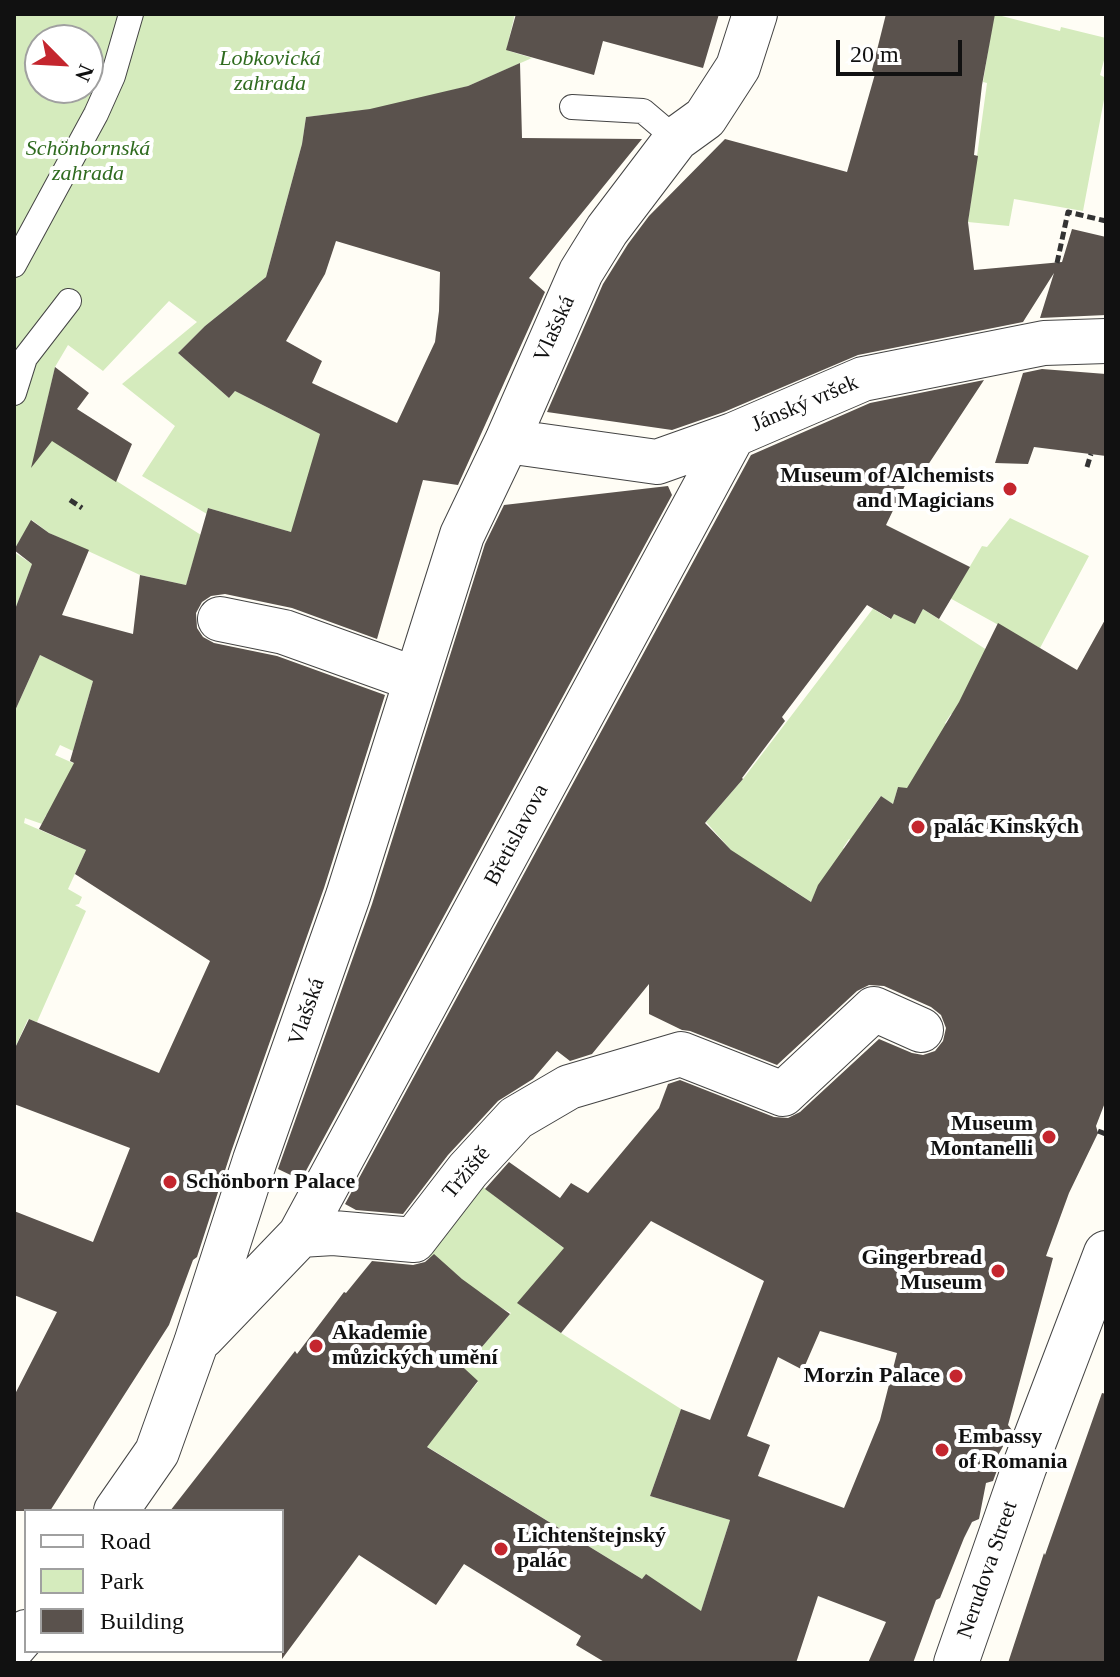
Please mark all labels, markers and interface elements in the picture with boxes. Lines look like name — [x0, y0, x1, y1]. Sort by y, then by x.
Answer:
north arrow — [24, 24, 104, 104]
scale bar — [840, 24, 966, 74]
text: 20 m — [850, 41, 899, 67]
park label: Lobkovická zahrada — [219, 46, 321, 98]
text: N — [70, 61, 99, 85]
park label: Schönbornská zahrada — [26, 136, 150, 188]
street label: Vlašská — [529, 292, 581, 366]
street label: Jánský vršek — [748, 370, 862, 438]
place label: Museum of Alchemists and Magicians — [780, 463, 994, 514]
marker: Museum of Alchemists and Magicians — [1001, 480, 1019, 498]
street label: Břetislavova — [479, 780, 555, 890]
place label: palác Kinských — [934, 814, 1079, 840]
marker: palác Kinských — [909, 818, 927, 836]
street label: Vlašská — [283, 975, 331, 1049]
place label: Museum Montanelli — [930, 1111, 1033, 1162]
marker: Museum Montanelli — [1040, 1128, 1058, 1146]
street label: Tržiště — [438, 1141, 496, 1205]
place label: Schönborn Palace — [186, 1169, 355, 1195]
marker: Schönborn Palace — [161, 1173, 179, 1191]
place label: Gingerbread Museum — [861, 1245, 982, 1296]
marker: Gingerbread Museum — [989, 1262, 1007, 1280]
place label: Akademie můzických umění — [332, 1320, 498, 1372]
marker: Akademie můzických umění — [307, 1337, 325, 1355]
place label: Morzin Palace — [804, 1363, 940, 1389]
marker: Morzin Palace — [947, 1367, 965, 1385]
place label: Embassy of Romania — [958, 1424, 1067, 1476]
marker: Embassy of Romania — [933, 1441, 951, 1459]
street label: Nerudova Street — [952, 1498, 1024, 1642]
legend — [24, 1509, 284, 1653]
place label: Lichtenštejnský palác — [517, 1523, 666, 1574]
text: Road — [100, 1528, 151, 1554]
marker: Lichtenštejnský palác — [492, 1540, 510, 1558]
text: Park — [100, 1568, 144, 1594]
text: Building — [100, 1608, 184, 1634]

